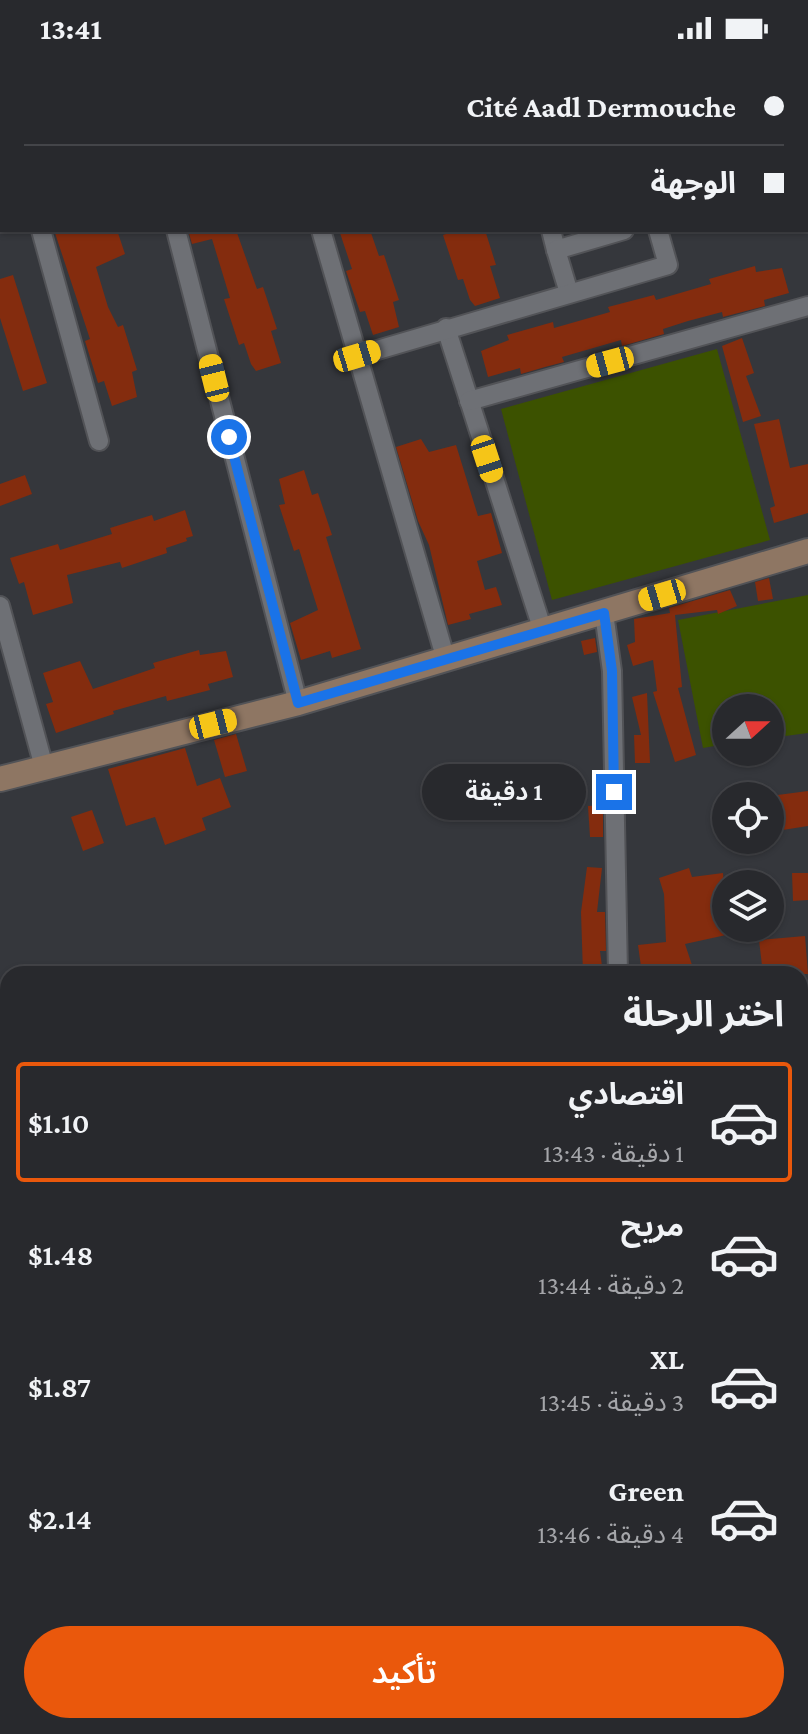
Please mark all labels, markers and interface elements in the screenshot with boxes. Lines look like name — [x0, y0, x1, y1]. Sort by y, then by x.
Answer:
text: 13:41 — [40, 12, 102, 45]
text: Cité Aadl Dermouche — [466, 90, 736, 123]
text: الوجهة — [651, 166, 736, 199]
car — [331, 338, 383, 374]
car — [584, 344, 636, 380]
car — [197, 352, 231, 404]
route start — [211, 419, 247, 455]
car — [468, 432, 506, 486]
car — [636, 577, 688, 613]
north arrow — [712, 694, 784, 766]
map controls — [712, 694, 784, 942]
car — [187, 707, 239, 741]
callout: 1 دقيقة — [422, 764, 586, 820]
route end — [596, 774, 632, 810]
text: 1 دقيقة — [465, 777, 543, 806]
button: locate — [712, 782, 784, 854]
button: layers — [712, 870, 784, 942]
text: اختر الرحلة — [623, 994, 784, 1034]
text: اقتصادي — [569, 1077, 684, 1110]
icon: car — [708, 1086, 780, 1158]
text: $1.10 — [28, 1106, 90, 1139]
text: 1 دقيقة · 13:43 — [543, 1139, 684, 1168]
text: مريح — [621, 1209, 684, 1242]
icon: car — [708, 1218, 780, 1290]
text: $1.48 — [28, 1238, 93, 1271]
text: 2 دقيقة · 13:44 — [538, 1271, 684, 1300]
text: XL — [650, 1342, 684, 1375]
icon: car — [708, 1350, 780, 1422]
text: $1.87 — [28, 1370, 91, 1403]
text: 3 دقيقة · 13:45 — [539, 1388, 684, 1417]
text: Green — [608, 1474, 684, 1507]
icon: car — [708, 1482, 780, 1554]
text: $2.14 — [28, 1502, 92, 1535]
text: 4 دقيقة · 13:46 — [537, 1520, 684, 1549]
button: تأكيد — [24, 1626, 784, 1718]

